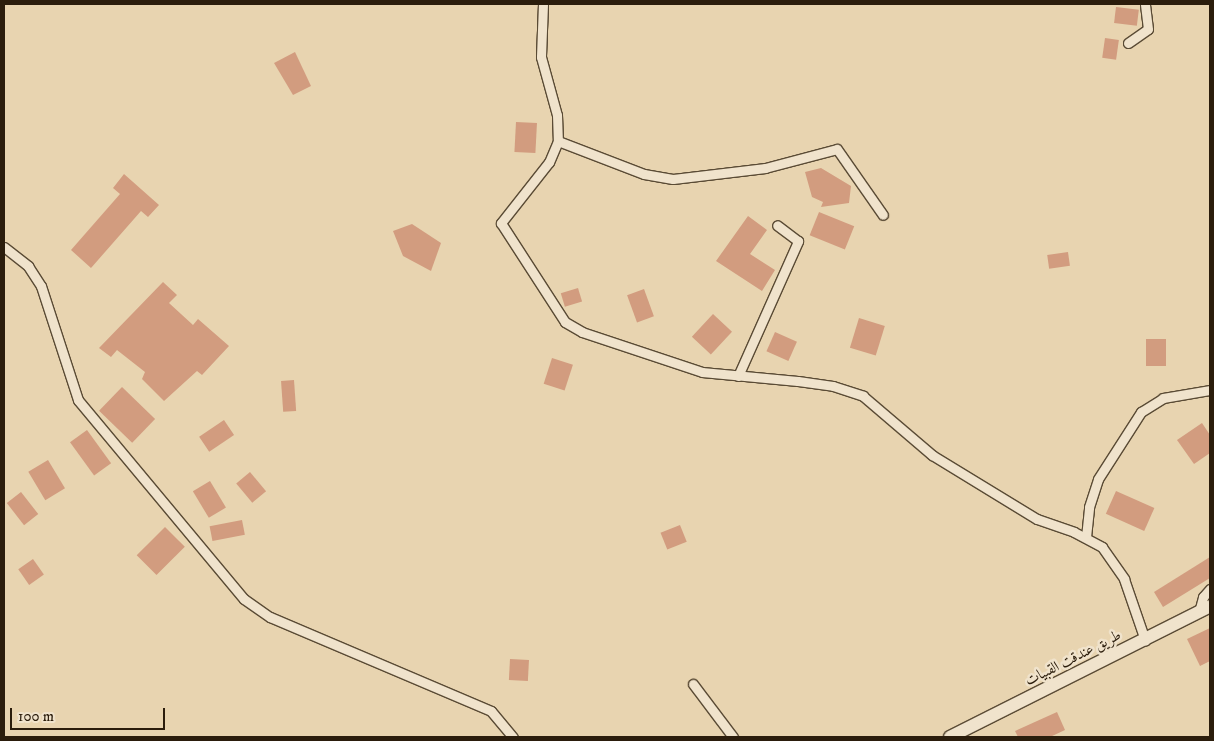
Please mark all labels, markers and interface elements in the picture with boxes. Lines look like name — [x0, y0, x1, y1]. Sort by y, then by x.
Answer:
street label: طريق عندقت القبيات — [1022, 626, 1124, 690]
scale bar — [12, 698, 168, 730]
text: 100 m — [18, 707, 54, 726]

